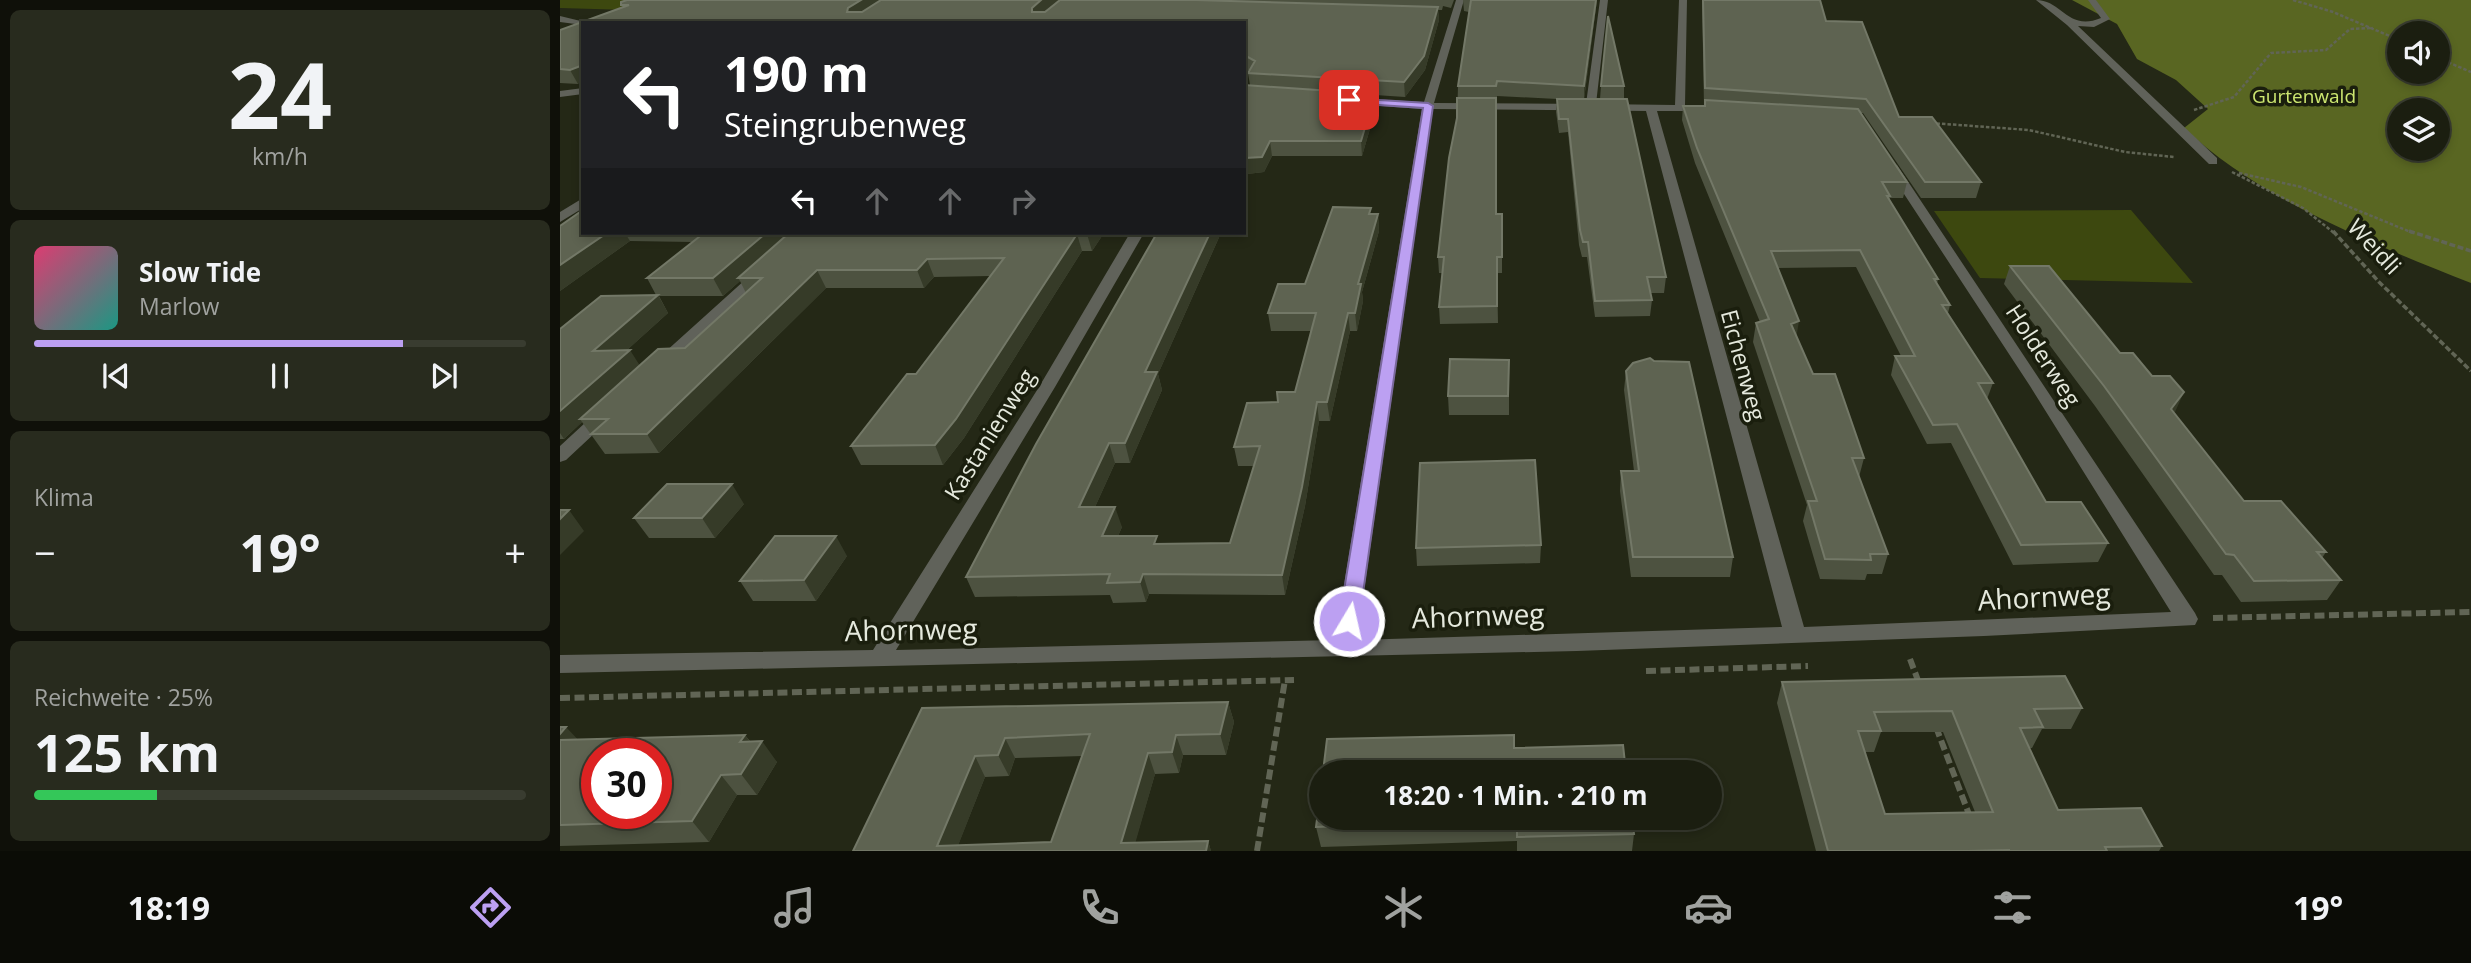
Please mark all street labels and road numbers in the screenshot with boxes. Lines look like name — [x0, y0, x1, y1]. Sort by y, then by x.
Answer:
street label: Weidli — [2341, 211, 2409, 281]
street label: Holderweg — [1999, 298, 2089, 413]
street label: Eichenweg — [1714, 306, 1774, 425]
street label: Kastanienweg — [936, 362, 1042, 506]
street label: Ahornweg — [1977, 574, 2111, 618]
street label: Ahornweg — [1411, 594, 1545, 636]
street label: Ahornweg — [844, 609, 978, 649]

